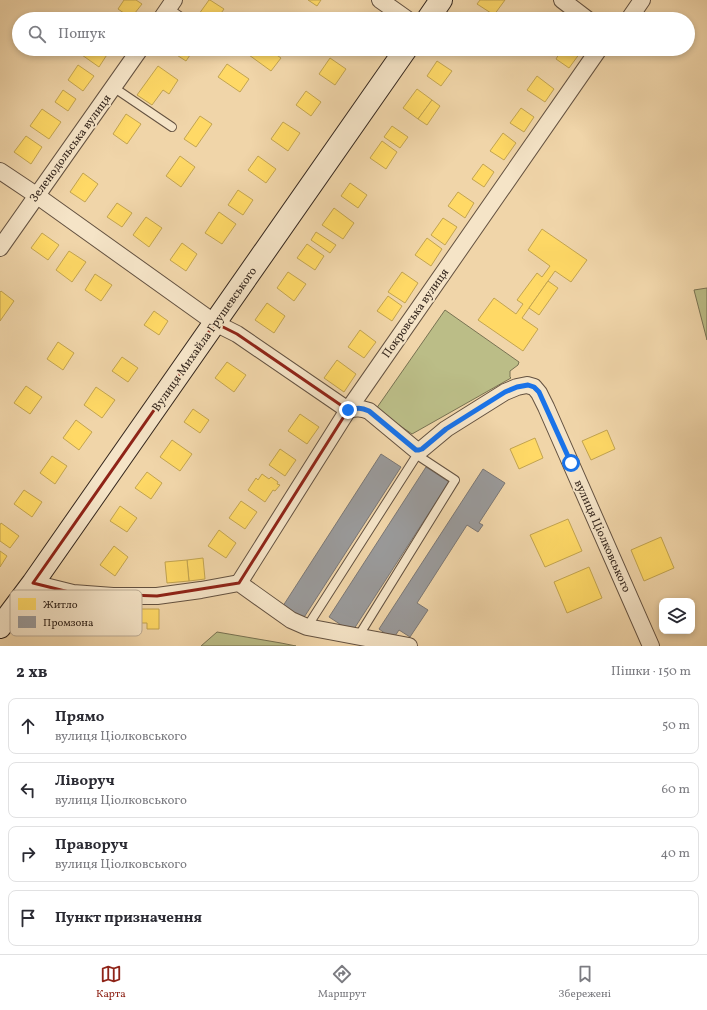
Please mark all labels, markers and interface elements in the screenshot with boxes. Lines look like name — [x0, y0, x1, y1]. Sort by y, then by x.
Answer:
search box — [12, 12, 695, 56]
icon: search — [26, 23, 48, 45]
text: Пошук — [58, 24, 106, 45]
street label: Зеленодольська вулиця — [26, 92, 115, 206]
street label: Вулиця Михайла Грушевського — [149, 264, 261, 415]
street label: Покровська вулиця — [379, 265, 453, 362]
route end — [339, 401, 357, 419]
route start — [562, 454, 580, 472]
street label: вулиця Ціолковського — [570, 478, 634, 595]
legend — [10, 590, 142, 636]
text: Житло — [43, 598, 78, 613]
map controls — [659, 598, 695, 634]
button: layers — [659, 598, 695, 634]
text: Промзона — [43, 616, 94, 631]
text: 2 хв — [16, 661, 48, 684]
text: Пішки · 150 m — [611, 663, 691, 681]
text: Прямо — [55, 707, 104, 728]
icon: ahead — [17, 715, 39, 737]
text: 50 m — [662, 717, 690, 735]
text: вулиця Ціолковського — [55, 728, 187, 746]
text: Ліворуч — [55, 771, 115, 792]
icon: left — [17, 779, 39, 801]
text: 60 m — [662, 781, 690, 799]
text: вулиця Ціолковського — [55, 792, 187, 810]
text: Праворуч — [55, 835, 128, 856]
icon: right — [17, 843, 39, 865]
text: 40 m — [661, 845, 690, 863]
text: вулиця Ціолковського — [55, 856, 187, 874]
icon: arrive — [17, 907, 39, 929]
text: Пункт призначення — [55, 908, 202, 929]
tab: Карта — [96, 963, 126, 1002]
tab: Маршрут — [318, 963, 366, 1002]
tab: Збережені — [558, 963, 611, 1002]

